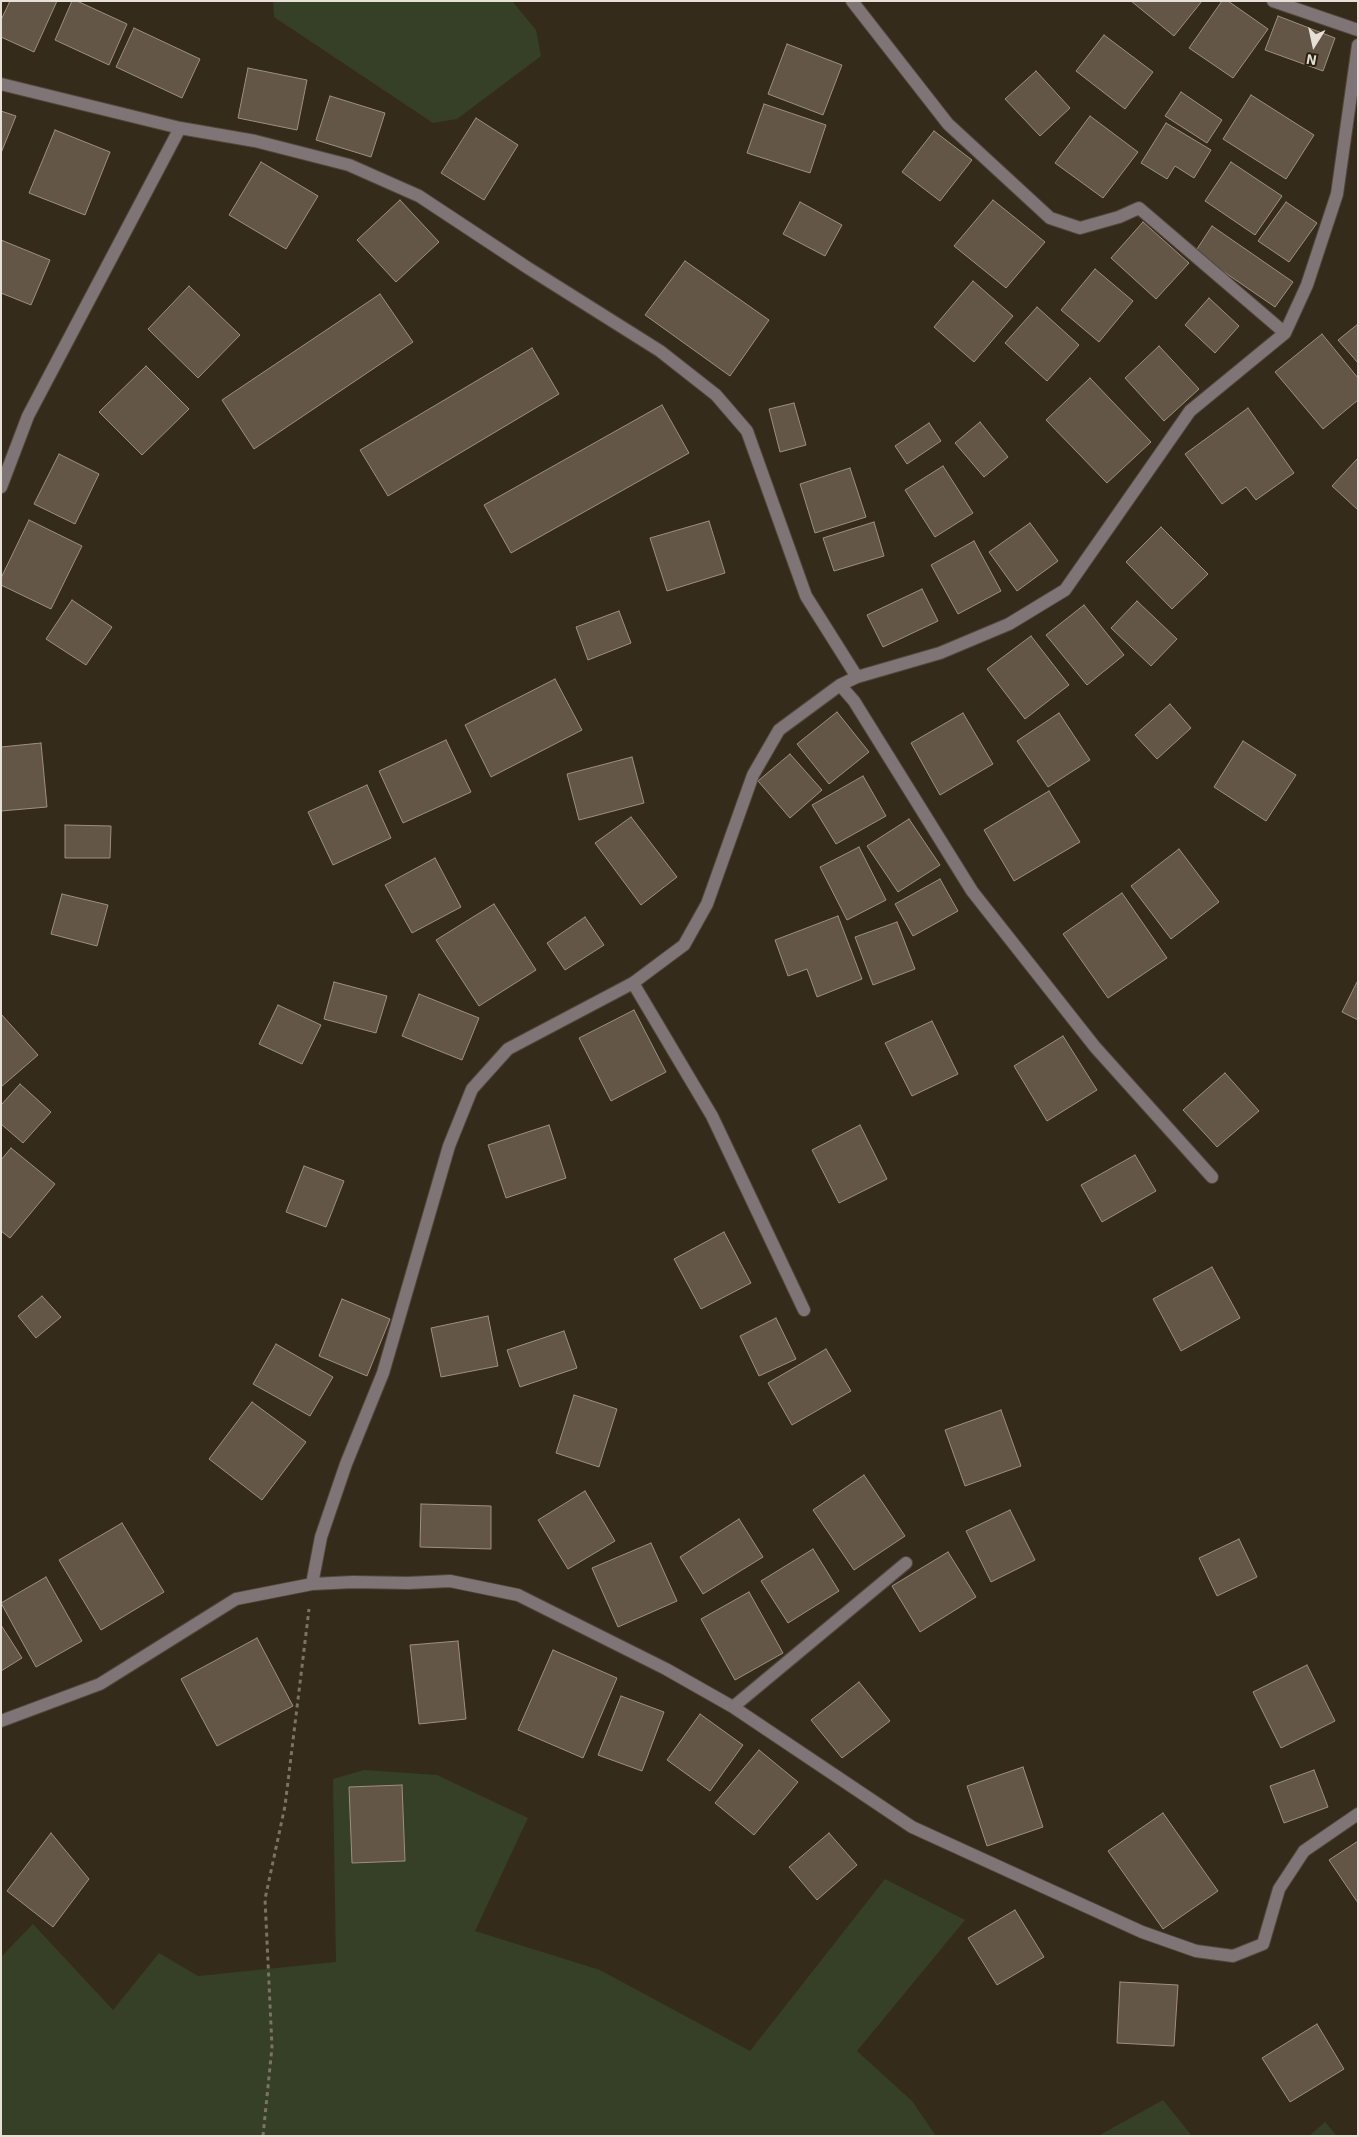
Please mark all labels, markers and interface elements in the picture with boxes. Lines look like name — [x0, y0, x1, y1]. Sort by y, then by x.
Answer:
north arrow — [1289, 20, 1339, 70]
text: N — [1305, 51, 1318, 70]

